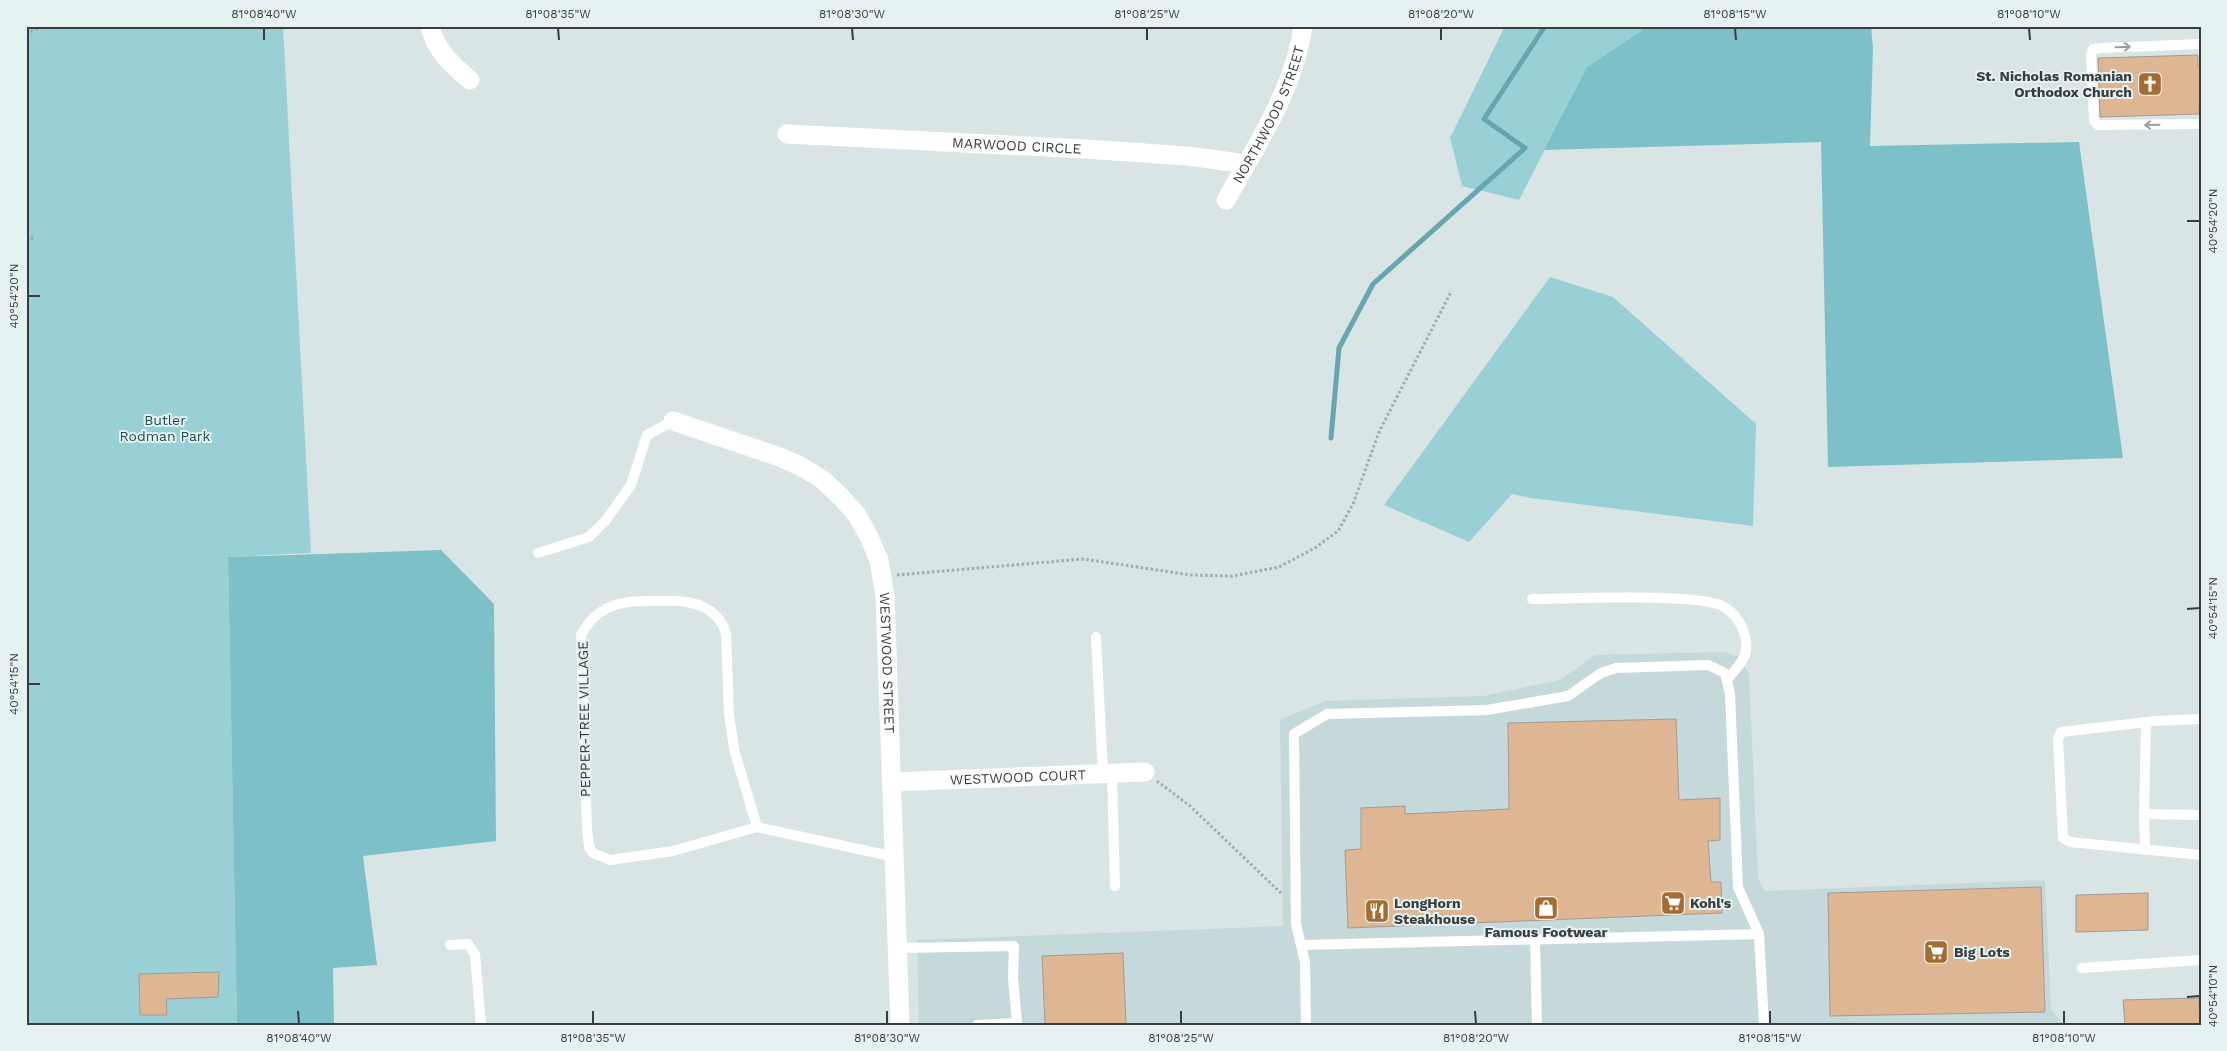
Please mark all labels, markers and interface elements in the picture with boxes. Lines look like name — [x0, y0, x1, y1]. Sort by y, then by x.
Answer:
text: 81°08'40"W — [231, 7, 297, 21]
text: 81°08'35"W — [525, 7, 591, 21]
text: 81°08'30"W — [819, 7, 886, 21]
text: 81°08'25"W — [1114, 7, 1180, 21]
text: 81°08'20"W — [1408, 7, 1475, 21]
text: 81°08'15"W — [1703, 7, 1767, 21]
text: 81°08'10"W — [1997, 7, 2061, 21]
one-way arrow — [2114, 42, 2131, 52]
street label: NORTHWOOD STREET — [1229, 43, 1307, 186]
place label: St. Nicholas Romanian Orthodox Church — [1976, 68, 2132, 100]
church icon: St. Nicholas Romanian Orthodox Church — [2137, 71, 2163, 97]
one-way arrow — [2144, 120, 2160, 130]
street label: MARWOOD CIRCLE — [952, 134, 1082, 157]
text: 40°54'20"N — [2206, 189, 2220, 253]
text: 40°54'20"N — [7, 264, 21, 328]
park label: Butler Rodman Park — [119, 412, 211, 444]
text: 40°54'15"N — [2206, 577, 2220, 639]
street label: WESTWOOD STREET — [877, 592, 898, 734]
street label: PEPPER-TREE VILLAGE — [575, 641, 593, 797]
text: 40°54'15"N — [7, 653, 21, 715]
street label: WESTWOOD COURT — [950, 766, 1087, 788]
supermarket icon: Kohl's — [1660, 890, 1686, 916]
place label: LongHorn Steakhouse — [1394, 895, 1475, 927]
shop icon: Famous Footwear — [1533, 895, 1559, 921]
place label: Kohl's — [1690, 895, 1732, 911]
restaurant icon: LongHorn Steakhouse — [1364, 898, 1390, 924]
place label: Famous Footwear — [1484, 924, 1608, 940]
supermarket icon: Big Lots — [1923, 939, 1949, 965]
place label: Big Lots — [1954, 944, 2010, 960]
text: 40°54'10"N — [2206, 965, 2220, 1027]
text: 81°08'40"W — [266, 1031, 332, 1045]
text: 81°08'35"W — [560, 1031, 626, 1045]
text: 81°08'30"W — [854, 1031, 921, 1045]
text: 81°08'25"W — [1148, 1031, 1214, 1045]
text: 81°08'20"W — [1443, 1031, 1510, 1045]
text: 81°08'15"W — [1738, 1031, 1802, 1045]
text: 81°08'10"W — [2032, 1031, 2096, 1045]

